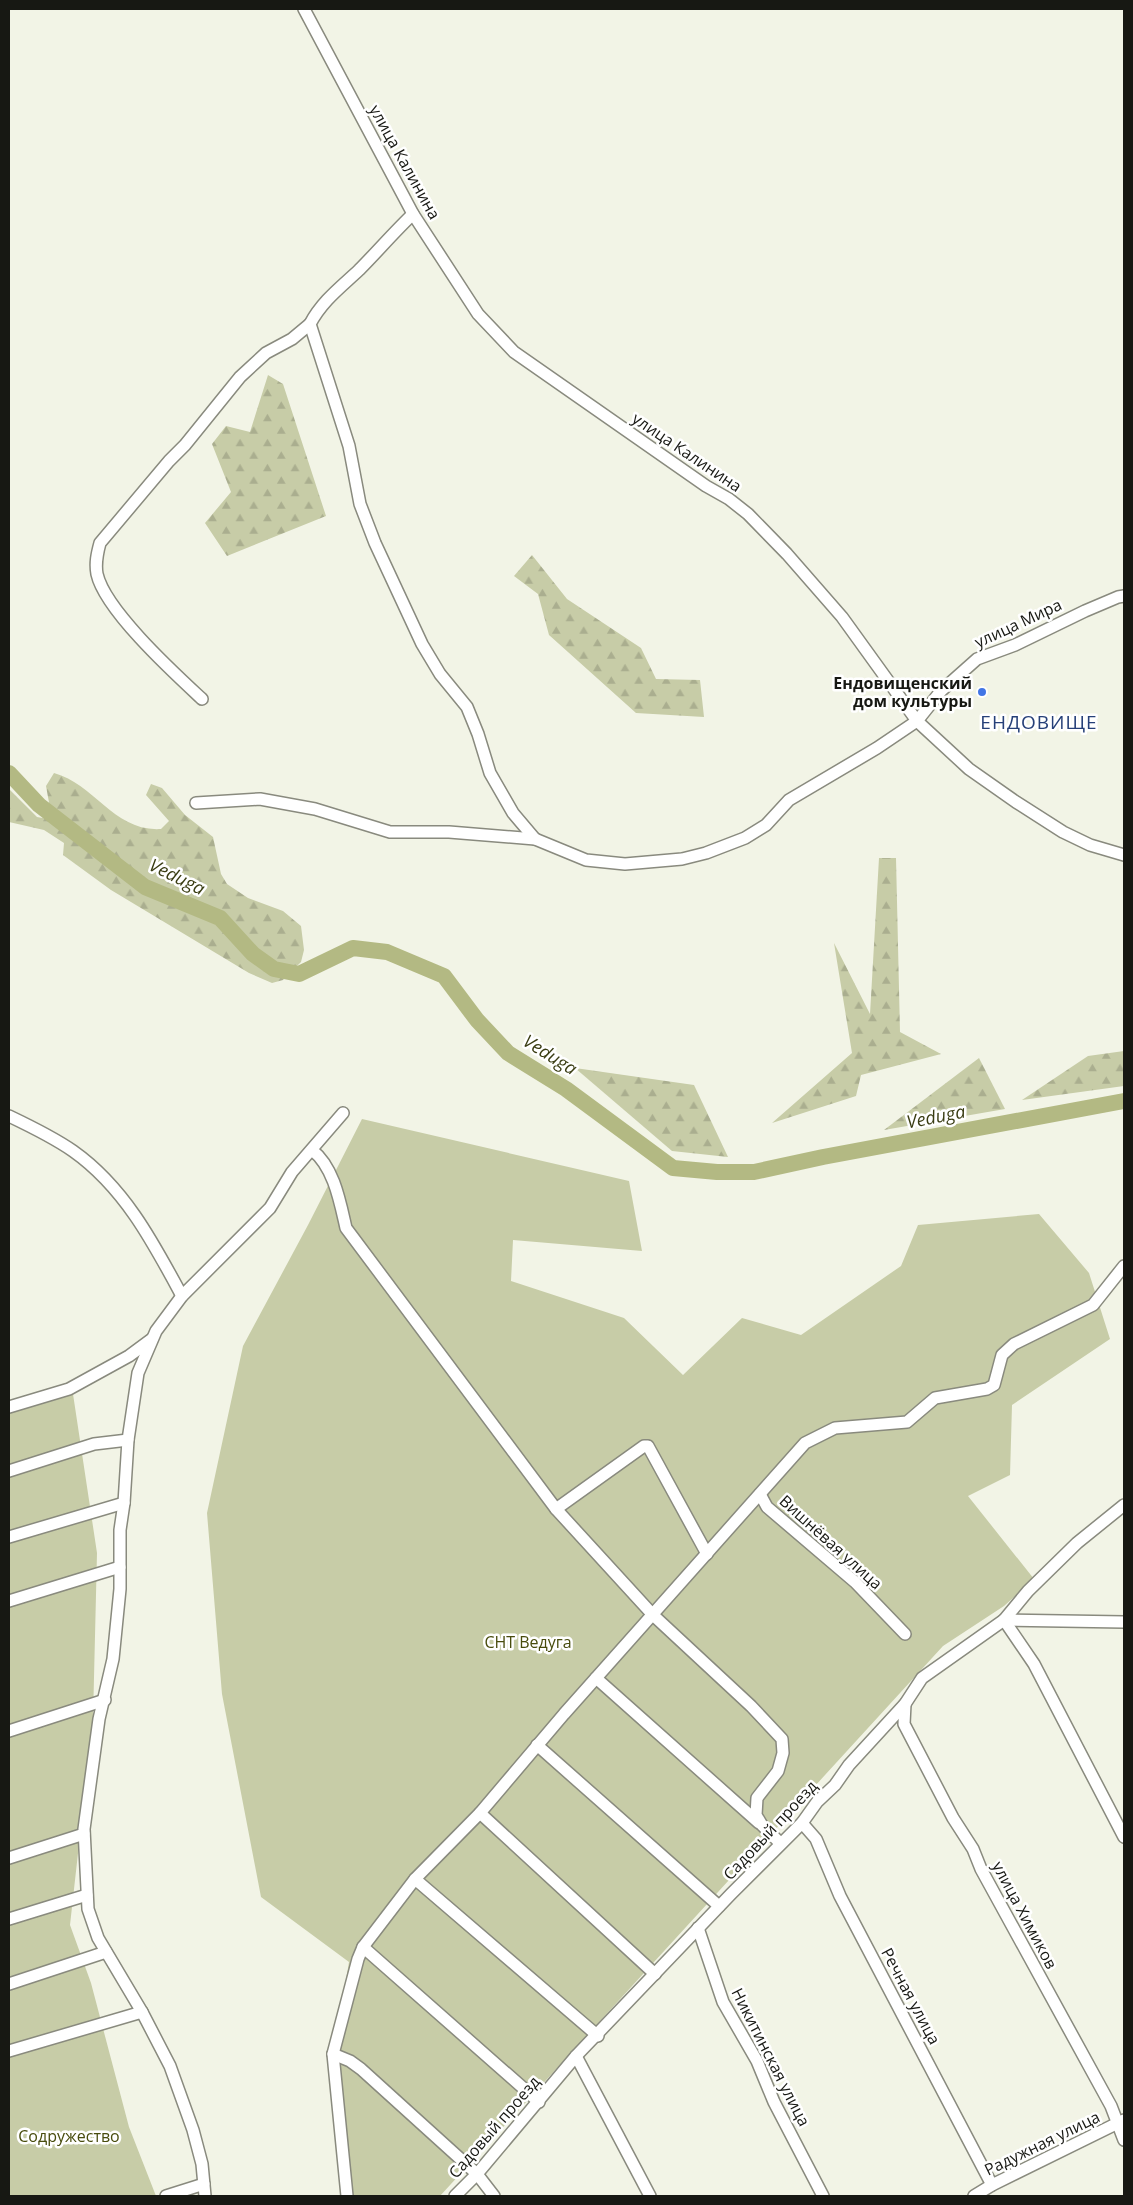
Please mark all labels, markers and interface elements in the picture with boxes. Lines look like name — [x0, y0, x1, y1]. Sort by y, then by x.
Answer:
street label: улица Калинина — [364, 101, 446, 223]
street label: улица Калинина — [628, 407, 746, 497]
street label: улица Мира — [971, 593, 1065, 653]
place label: Ендовищенский дом культуры — [833, 672, 972, 712]
marker: Ендовищенский дом культуры — [976, 686, 988, 698]
district label: ЕНДОВИЩЕ — [980, 709, 1098, 735]
water label: Veduga — [146, 852, 209, 900]
water label: Veduga — [519, 1028, 582, 1080]
water label: Veduga — [904, 1099, 967, 1133]
street label: Вишнёвая улица — [775, 1490, 887, 1594]
park label: СНТ Ведуга — [484, 1631, 572, 1653]
street label: Садовый проезд — [718, 1775, 822, 1885]
street label: улица Химиков — [987, 1857, 1063, 1973]
street label: Речная улица — [876, 1944, 946, 2048]
street label: Никитинская улица — [727, 1984, 815, 2130]
street label: Садовый проезд — [443, 2071, 545, 2183]
street label: Радужная улица — [981, 2106, 1103, 2180]
park label: Содружество — [18, 2125, 120, 2147]

